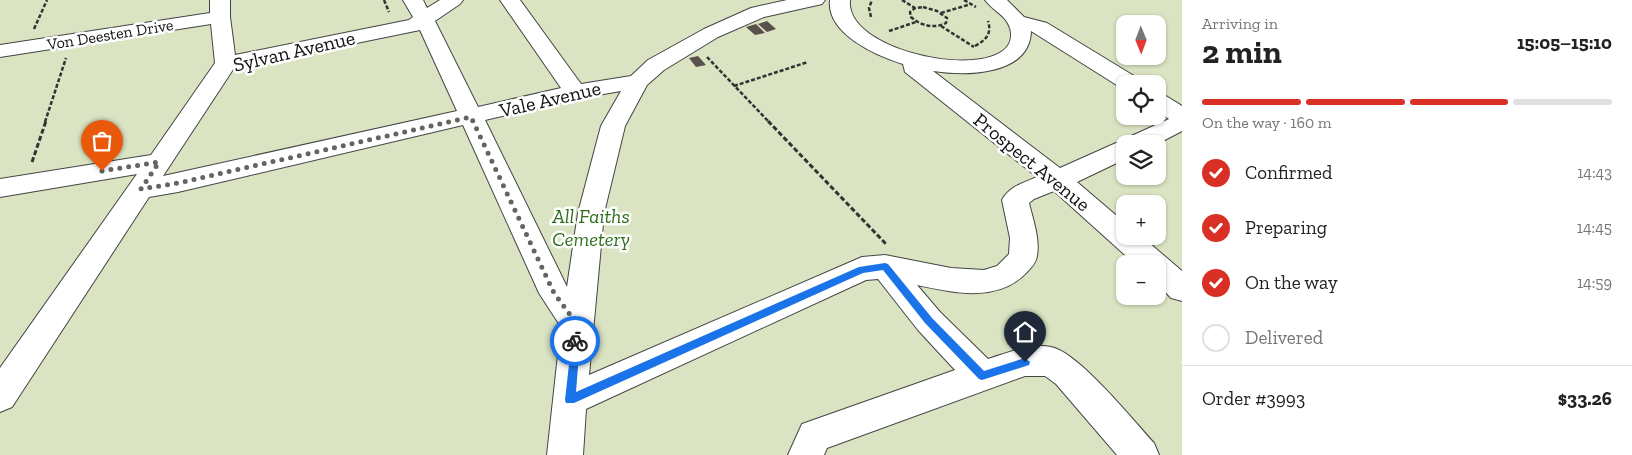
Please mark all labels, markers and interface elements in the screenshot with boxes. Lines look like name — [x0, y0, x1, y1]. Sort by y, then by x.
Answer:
text: Arriving in — [1202, 14, 1278, 33]
street label: Von Deesten Drive — [45, 15, 175, 54]
north arrow — [1116, 15, 1166, 65]
map controls — [1116, 15, 1166, 305]
street label: Sylvan Avenue — [231, 25, 357, 77]
text: 15:05–15:10 — [1517, 31, 1612, 54]
text: 2 min — [1202, 33, 1282, 71]
button: locate — [1116, 75, 1166, 125]
street label: Vale Avenue — [496, 76, 603, 123]
street label: Prospect Avenue — [969, 108, 1095, 216]
text: On the way · 160 m — [1202, 113, 1332, 132]
pin — [81, 120, 123, 171]
icon: bag — [88, 127, 116, 155]
button: layers — [1116, 135, 1166, 185]
icon: check — [1202, 159, 1230, 187]
text: Confirmed — [1245, 161, 1332, 184]
text: 14:43 — [1577, 163, 1612, 182]
button: + — [1116, 195, 1166, 245]
park label: All Faiths Cemetery — [551, 204, 630, 251]
icon: check — [1202, 214, 1230, 242]
text: Preparing — [1245, 216, 1327, 239]
text: 14:45 — [1577, 218, 1612, 237]
button: − — [1116, 255, 1166, 305]
icon: check — [1202, 269, 1230, 297]
text: On the way — [1245, 271, 1338, 294]
text: 14:59 — [1577, 273, 1612, 292]
pin — [1004, 311, 1046, 362]
courier — [550, 316, 600, 366]
icon: home — [1011, 318, 1039, 346]
text: Delivered — [1245, 326, 1323, 349]
icon: bike — [561, 327, 589, 355]
text: Order #3993 — [1202, 387, 1305, 410]
text: $33.26 — [1558, 387, 1612, 410]

